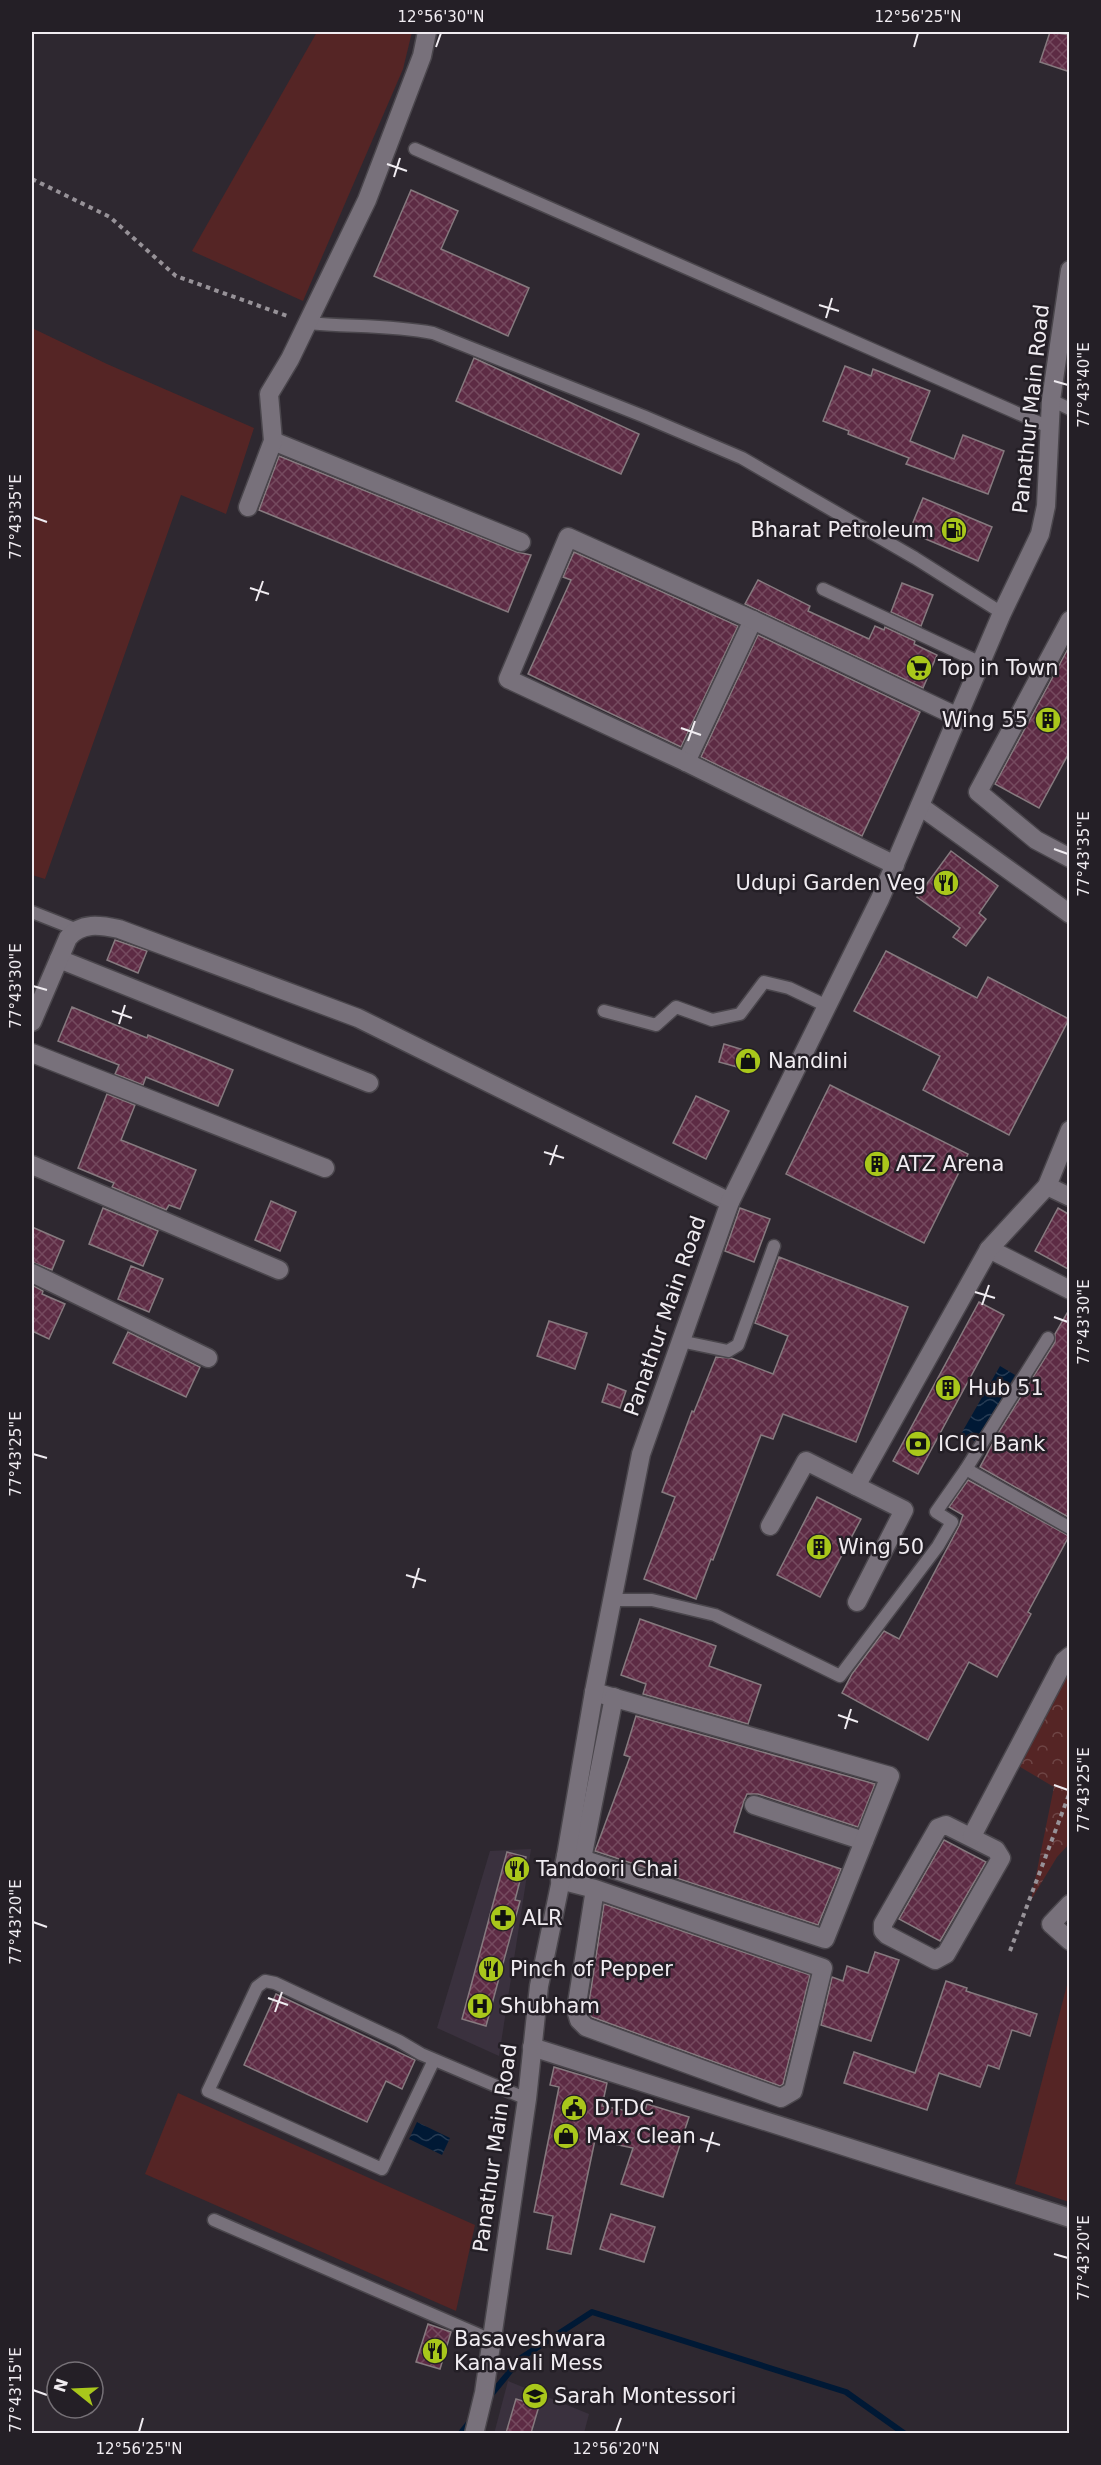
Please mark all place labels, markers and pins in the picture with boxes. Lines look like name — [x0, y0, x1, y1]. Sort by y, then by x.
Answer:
fuel station icon: Bharat Petroleum — [939, 515, 969, 545]
place label: Bharat Petroleum — [750, 518, 934, 542]
supermarket icon: Top in Town — [904, 653, 934, 683]
place label: Top in Town — [937, 656, 1059, 680]
building icon: Wing 55 — [1033, 705, 1063, 735]
place label: Wing 55 — [942, 708, 1028, 732]
restaurant icon: Udupi Garden Veg — [931, 868, 961, 898]
place label: Udupi Garden Veg — [736, 871, 926, 895]
shop icon: Nandini — [733, 1046, 763, 1076]
place label: Nandini — [768, 1049, 848, 1073]
building icon: ATZ Arena — [862, 1149, 892, 1179]
place label: ATZ Arena — [896, 1152, 1004, 1176]
building icon: Hub 51 — [933, 1373, 963, 1403]
place label: Hub 51 — [968, 1376, 1044, 1400]
bank icon: ICICI Bank — [903, 1429, 933, 1459]
place label: ICICI Bank — [938, 1432, 1046, 1456]
building icon: Wing 50 — [804, 1532, 834, 1562]
place label: Wing 50 — [838, 1535, 924, 1559]
restaurant icon: Tandoori Chai — [502, 1854, 532, 1884]
place label: Tandoori Chai — [535, 1857, 678, 1881]
pharmacy icon: ALR — [488, 1903, 518, 1933]
place label: ALR — [522, 1906, 563, 1930]
restaurant icon: Pinch of Pepper — [476, 1954, 506, 1984]
place label: Pinch of Pepper — [510, 1957, 673, 1981]
hospital icon: Shubham — [465, 1991, 495, 2021]
place label: Shubham — [500, 1994, 600, 2018]
public building icon: DTDC — [559, 2093, 589, 2123]
place label: DTDC — [594, 2096, 654, 2120]
shop icon: Max Clean — [551, 2121, 581, 2151]
place label: Max Clean — [586, 2124, 696, 2148]
place label: Basaveshwara Kanavali Mess — [454, 2327, 606, 2375]
restaurant icon: Basaveshwara Kanavali Mess — [420, 2336, 450, 2366]
school or university icon: Sarah Montessori — [520, 2381, 550, 2411]
place label: Sarah Montessori — [554, 2384, 736, 2408]

